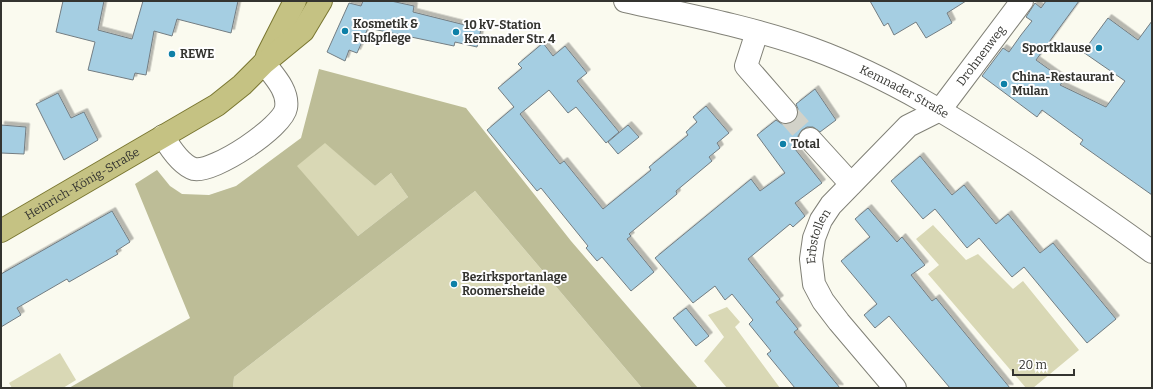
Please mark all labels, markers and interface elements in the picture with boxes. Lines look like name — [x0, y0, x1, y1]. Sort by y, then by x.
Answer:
place label: Kosmetik & Fußpflege — [353, 17, 418, 45]
place label: 10 kV-Station Kemnader Str. 4 — [464, 18, 556, 46]
street label: Drohnenweg — [954, 22, 1008, 89]
marker: Kosmetik & Fußpflege — [340, 26, 350, 36]
marker: 10 kV-Station Kemnader Str. 4 — [451, 27, 461, 37]
place label: Sportklause — [1022, 41, 1091, 55]
marker: Sportklause — [1094, 43, 1104, 53]
place label: REWE — [180, 47, 214, 61]
marker: REWE — [167, 49, 177, 59]
street label: Kemnader Straße — [858, 62, 951, 121]
place label: China-Restaurant Mulan — [1012, 70, 1115, 98]
marker: China-Restaurant Mulan — [999, 79, 1009, 89]
place label: Total — [791, 137, 820, 151]
marker: Total — [778, 139, 788, 149]
street label: Heinrich-König-Straße — [22, 145, 142, 223]
street label: Erbstollen — [804, 206, 834, 265]
place label: Bezirksportanlage Roomersheide — [462, 270, 567, 298]
marker: Bezirksportanlage Roomersheide — [449, 279, 459, 289]
scale bar — [1013, 351, 1074, 377]
text: 20 m — [1019, 358, 1048, 372]

